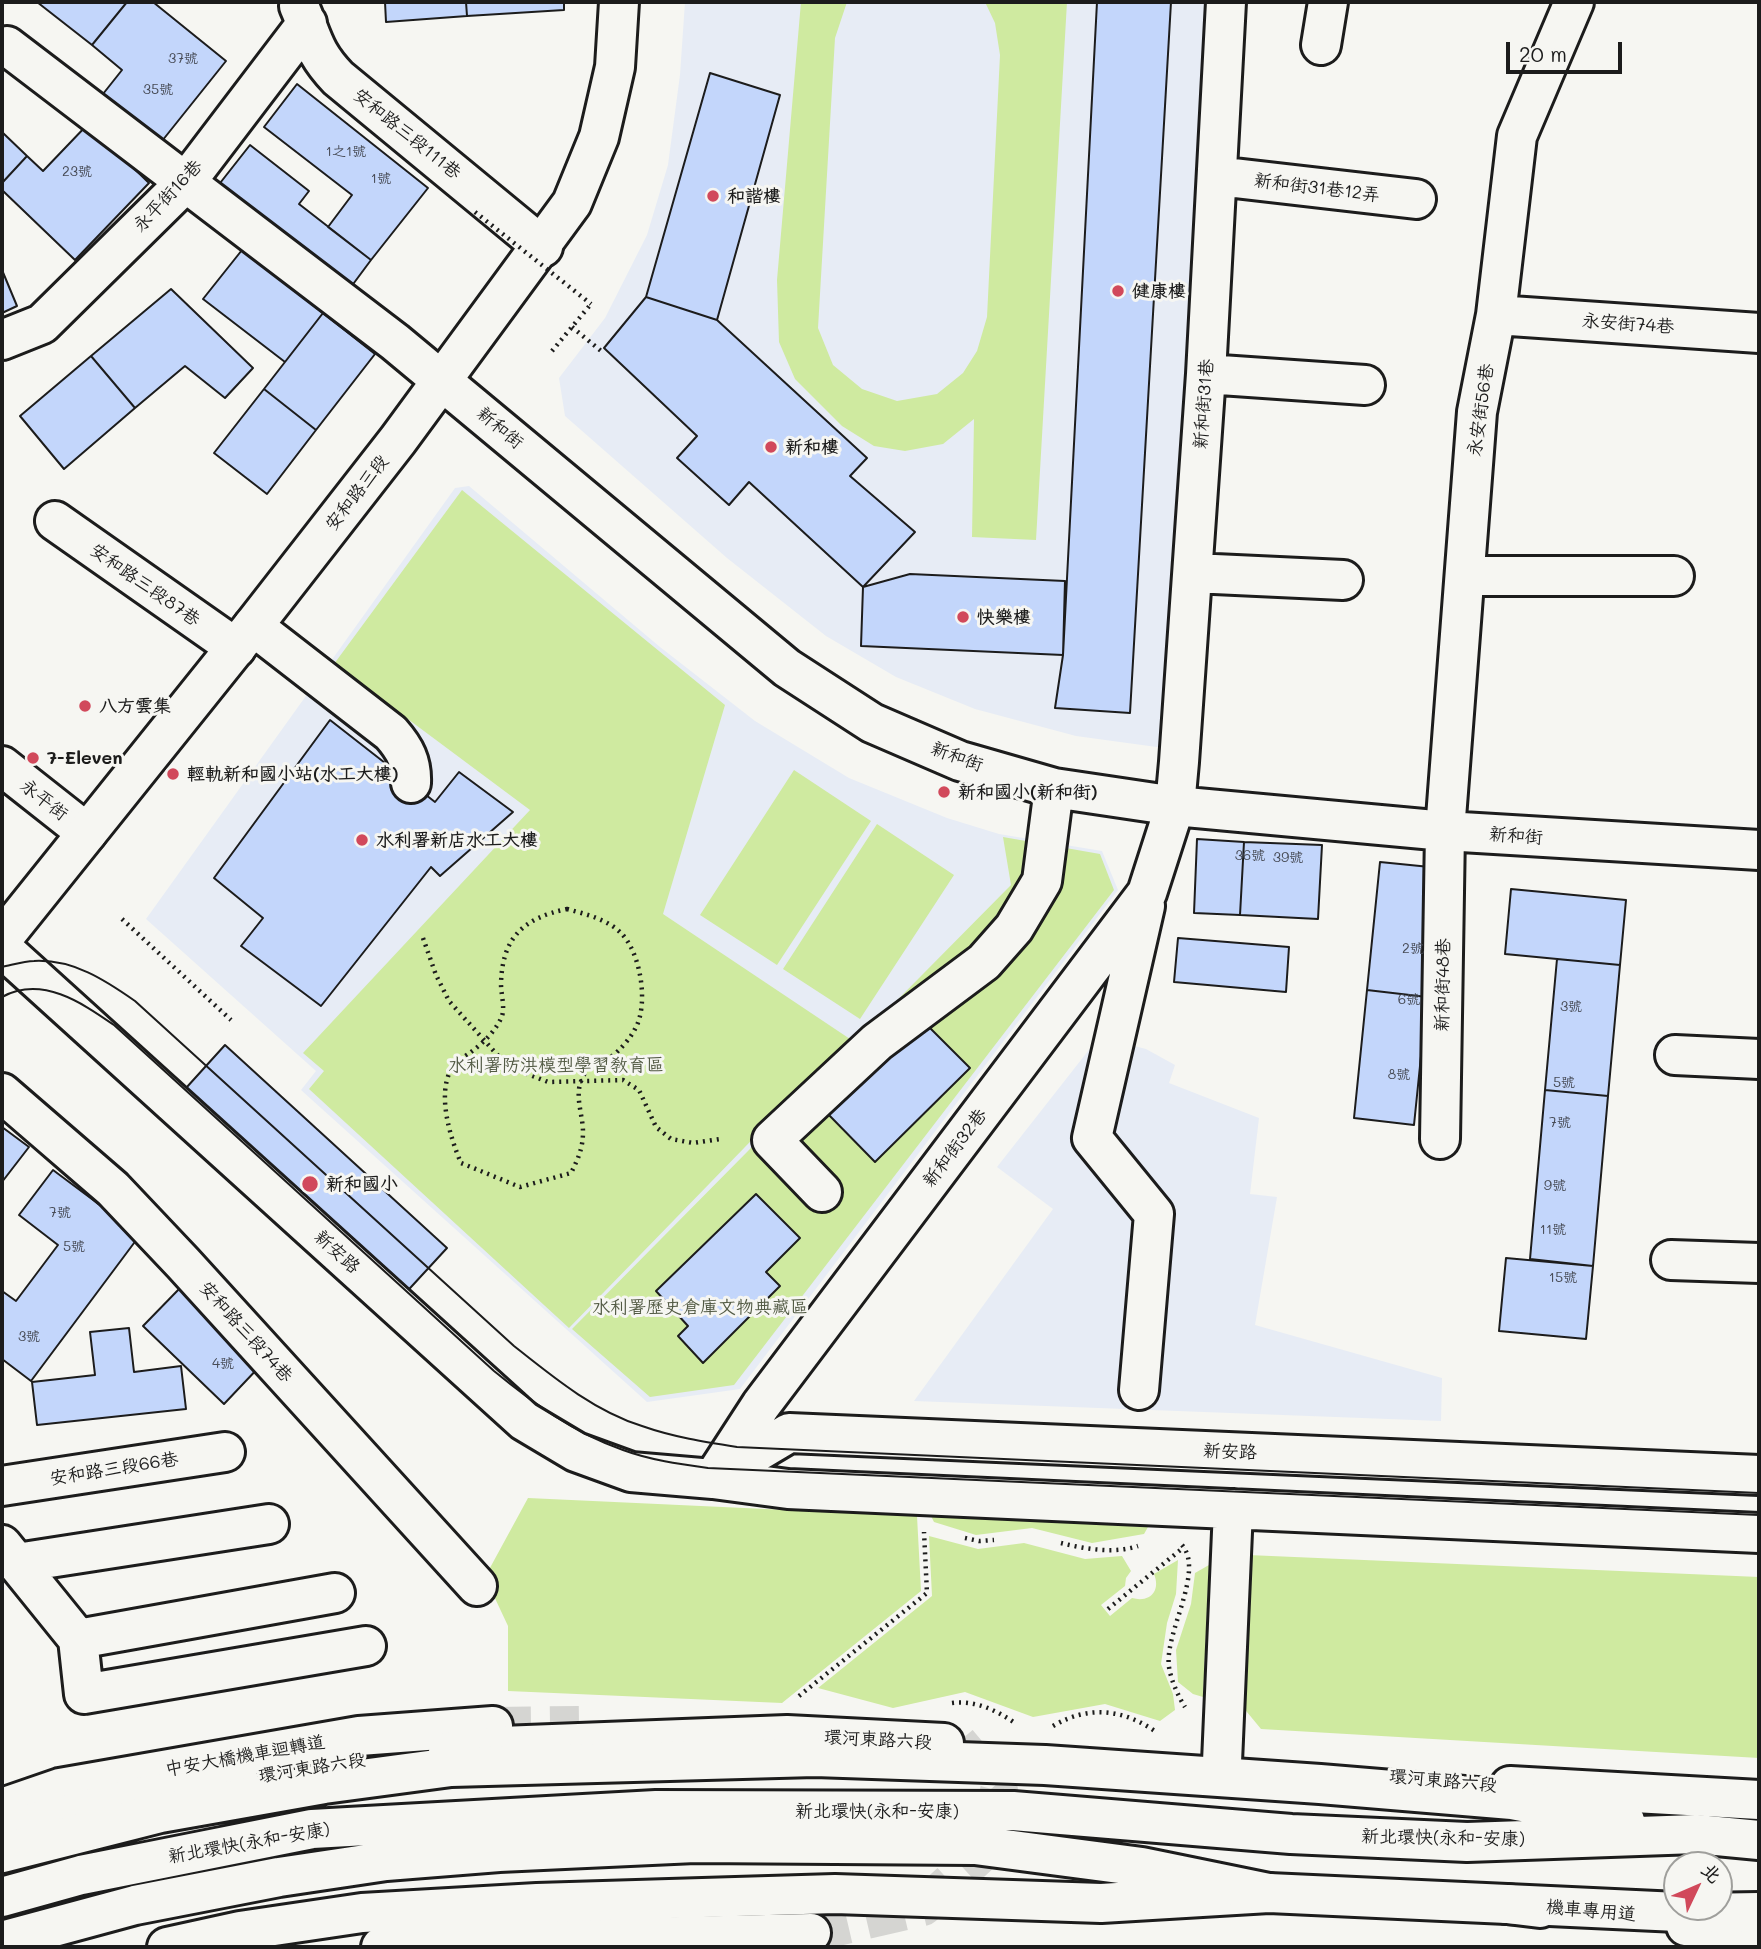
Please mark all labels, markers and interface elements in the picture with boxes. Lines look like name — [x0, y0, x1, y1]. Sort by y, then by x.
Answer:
scale bar — [1509, 28, 1624, 72]
text: 20 m — [1519, 40, 1567, 67]
house number: 37號 — [168, 51, 198, 67]
house number: 35號 — [143, 82, 173, 98]
street label: 安和路三段111巷 — [349, 84, 465, 184]
house number: 1之1號 — [326, 144, 366, 160]
street label: 永平街16巷 — [129, 155, 207, 237]
house number: 23號 — [62, 164, 92, 180]
street label: 新和街31巷12弄 — [1253, 170, 1381, 206]
house number: 1號 — [371, 171, 391, 187]
place label: 和諧樓 — [727, 185, 781, 207]
marker: 和諧樓 — [705, 188, 721, 204]
place label: 健康樓 — [1132, 280, 1186, 302]
marker: 健康樓 — [1110, 283, 1126, 299]
street label: 永安街74巷 — [1581, 310, 1675, 338]
street label: 新和街31巷 — [1190, 358, 1218, 450]
street label: 永安街56巷 — [1464, 362, 1498, 458]
street label: 新和街 — [472, 402, 528, 454]
place label: 新和樓 — [785, 436, 839, 458]
marker: 新和樓 — [763, 439, 779, 455]
street label: 安和路三段 — [321, 451, 393, 535]
street label: 安和路三段87巷 — [86, 539, 204, 631]
place label: 快樂樓 — [977, 606, 1031, 628]
marker: 快樂樓 — [955, 609, 971, 625]
place label: 八方雲集 — [99, 695, 171, 717]
marker: 八方雲集 — [77, 698, 93, 714]
street label: 新和街 — [928, 738, 986, 776]
place label: 7-Eleven — [47, 747, 123, 769]
marker: 7-Eleven — [25, 750, 41, 766]
place label: 輕軌新和國小站(水工大樓) — [187, 763, 399, 785]
marker: 輕軌新和國小站(水工大樓) — [165, 766, 181, 782]
street label: 永平街 — [16, 775, 72, 825]
place label: 新和國小(新和街) — [958, 781, 1098, 803]
marker: 新和國小(新和街) — [936, 784, 952, 800]
street label: 新和街 — [1488, 823, 1544, 849]
place label: 水利署新店水工大樓 — [376, 829, 538, 851]
marker: 水利署新店水工大樓 — [354, 832, 370, 848]
house number: 36號 — [1235, 848, 1265, 864]
house number: 39號 — [1273, 850, 1303, 866]
street label: 新和街48巷 — [1431, 938, 1455, 1032]
house number: 2號 — [1402, 941, 1424, 957]
house number: 6號 — [1398, 992, 1420, 1008]
house number: 3號 — [1560, 999, 1582, 1015]
park label: 水利署防洪模型學習教育區 — [448, 1054, 664, 1076]
house number: 8號 — [1388, 1067, 1410, 1083]
house number: 5號 — [1553, 1075, 1575, 1091]
street label: 新和街32巷 — [919, 1105, 991, 1191]
house number: 7號 — [1549, 1115, 1571, 1131]
place label: 新和國小 — [326, 1173, 398, 1195]
marker: 新和國小 — [300, 1174, 320, 1194]
house number: 9號 — [1544, 1178, 1566, 1194]
house number: 7號 — [49, 1205, 71, 1221]
house number: 11號 — [1540, 1222, 1566, 1238]
street label: 新安路 — [310, 1226, 364, 1278]
house number: 5號 — [63, 1239, 85, 1255]
house number: 15號 — [1549, 1270, 1577, 1286]
street label: 安和路三段74巷 — [195, 1277, 297, 1387]
park label: 水利署歷史倉庫文物典藏區 — [592, 1296, 808, 1318]
house number: 3號 — [18, 1329, 40, 1345]
house number: 4號 — [212, 1356, 234, 1372]
street label: 新安路 — [1203, 1440, 1257, 1464]
street label: 安和路三段66巷 — [48, 1448, 180, 1490]
street label: 環河東路六段 — [824, 1726, 932, 1754]
street label: 中安大橋機車迴轉道 — [163, 1731, 327, 1781]
street label: 環河東路六段 — [257, 1749, 367, 1787]
street label: 環河東路六段 — [1388, 1766, 1498, 1796]
street label: 新北環快(永和-安康) — [795, 1800, 959, 1822]
street label: 新北環快(永和-安康) — [166, 1818, 332, 1868]
street label: 新北環快(永和-安康) — [1361, 1826, 1525, 1850]
north arrow — [1663, 1851, 1733, 1921]
text: 北 — [1696, 1857, 1728, 1888]
street label: 機車專用道 — [1545, 1896, 1637, 1926]

